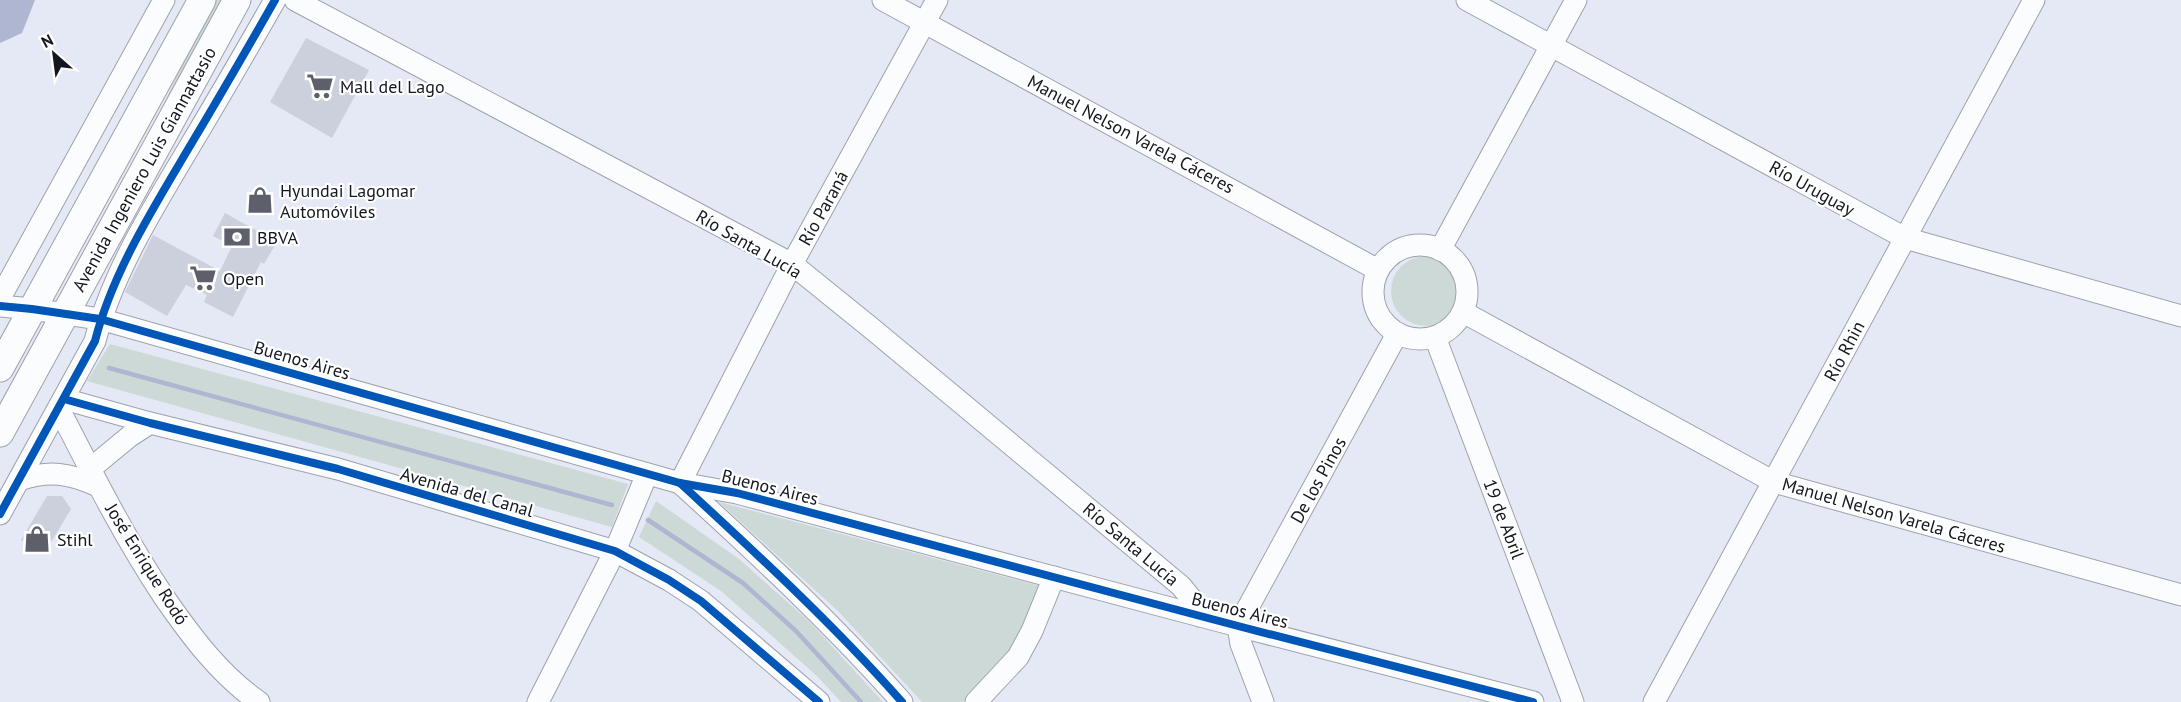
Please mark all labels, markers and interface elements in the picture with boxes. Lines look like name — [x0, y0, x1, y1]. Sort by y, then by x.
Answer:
north arrow — [24, 24, 84, 84]
text: N — [38, 29, 56, 52]
street label: Avenida Ingeniero Luis Giannattasio — [67, 43, 221, 295]
street label: Manuel Nelson Varela Cáceres — [1024, 70, 1238, 198]
supermarket icon: Mall del Lago — [305, 71, 335, 101]
place label: Mall del Lago — [340, 75, 445, 98]
street label: Río Uruguay — [1765, 155, 1859, 221]
street label: Río Paraná — [793, 167, 853, 249]
place label: Hyundai Lagomar Automóviles — [280, 179, 415, 223]
shop icon: Hyundai Lagomar Automóviles — [245, 185, 275, 215]
street label: Río Santa Lucía — [692, 204, 806, 284]
bank icon: BBVA — [222, 222, 252, 252]
place label: BBVA — [257, 226, 298, 249]
supermarket icon: Open — [188, 263, 218, 293]
place label: Open — [223, 267, 264, 290]
street label: Río Rhin — [1819, 317, 1869, 385]
street label: Buenos Aires — [251, 335, 353, 385]
street label: De los Pinos — [1285, 433, 1351, 527]
street label: Avenida del Canal — [398, 462, 537, 522]
street label: Buenos Aires — [719, 464, 821, 510]
street label: Manuel Nelson Varela Cáceres — [1780, 472, 2008, 558]
street label: 19 de Abril — [1478, 476, 1530, 563]
street label: Río Santa Lucía — [1078, 497, 1184, 591]
street label: José Enrique Rodó — [100, 498, 194, 629]
shop icon: Stihl — [22, 524, 52, 554]
place label: Stihl — [57, 528, 93, 551]
street label: Buenos Aires — [1189, 587, 1291, 633]

